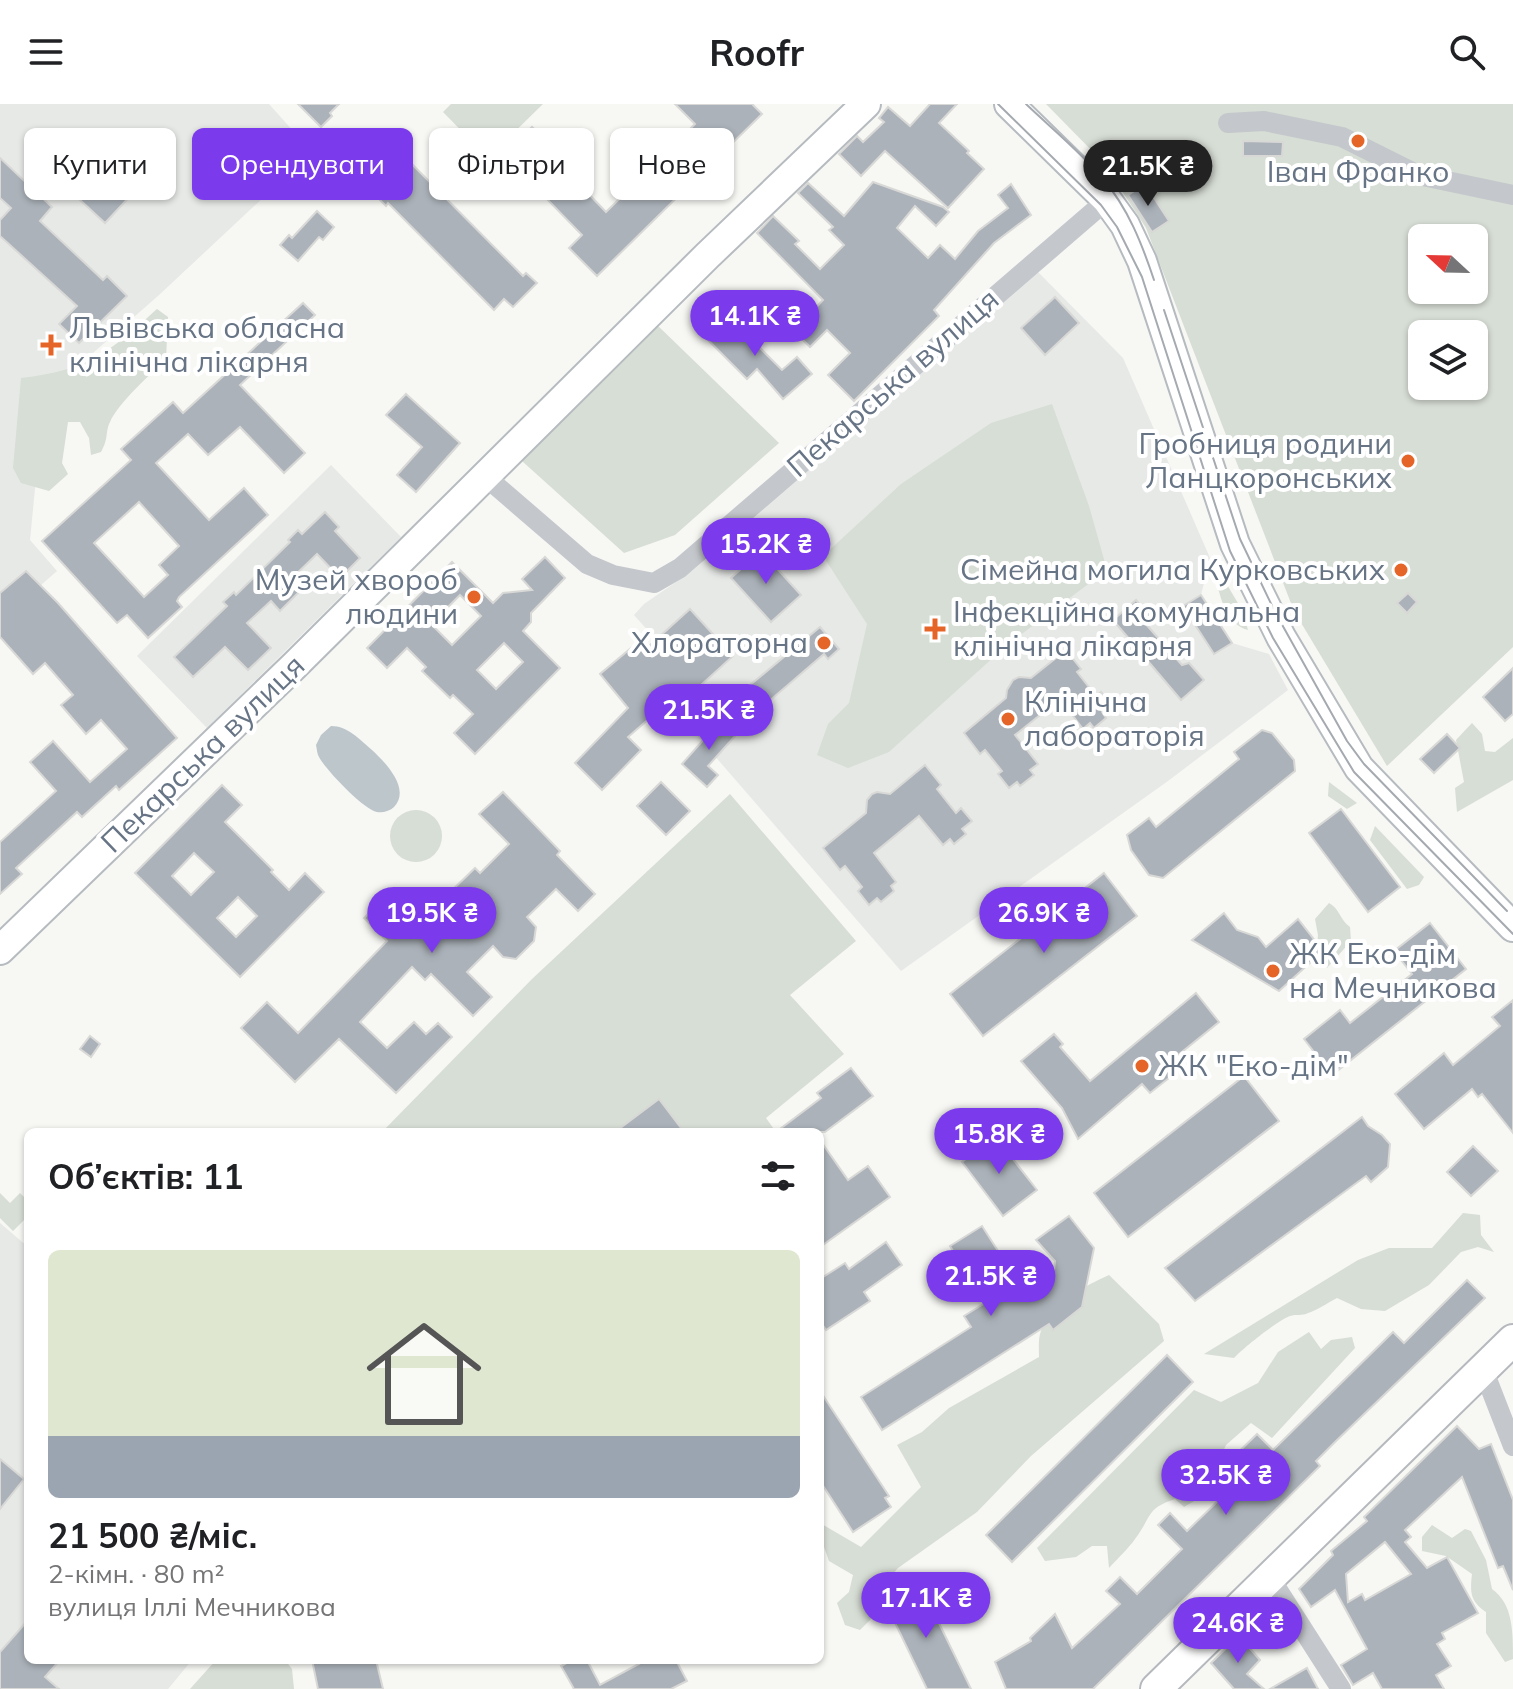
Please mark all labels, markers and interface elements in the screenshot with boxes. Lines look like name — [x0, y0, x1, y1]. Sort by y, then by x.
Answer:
icon: menu — [24, 30, 68, 74]
text: Roofr — [709, 30, 804, 75]
icon: search — [1445, 30, 1489, 74]
chip: Купити — [24, 128, 176, 200]
chip: Орендувати — [192, 128, 413, 200]
chip: Фільтри — [429, 128, 594, 200]
chip: Нове — [610, 128, 734, 200]
marker: Іван Франко — [1349, 132, 1367, 150]
pin: 21.5K ₴ — [1074, 140, 1222, 208]
text: 21.5K ₴ — [1101, 149, 1195, 182]
place label: Іван Франко — [1267, 152, 1449, 190]
north arrow — [1408, 224, 1488, 304]
map controls — [1408, 224, 1488, 400]
street label: Пекарська вулиця — [779, 280, 1006, 485]
pin: 14.1K ₴ — [681, 290, 829, 358]
text: 14.1K ₴ — [708, 299, 802, 332]
place label: Львівська обласна клінічна лікарня — [69, 308, 345, 380]
button: layers — [1408, 320, 1488, 400]
marker: Львівська обласна клінічна лікарня — [40, 334, 62, 356]
place label: Гробниця родини Ланцкоронських — [1139, 424, 1392, 496]
marker: Гробниця родини Ланцкоронських — [1399, 452, 1417, 470]
pin: 15.2K ₴ — [692, 518, 840, 586]
text: 15.2K ₴ — [719, 527, 813, 560]
place label: Сімейна могила Курковських — [960, 550, 1385, 588]
place label: Музей хвороб людини — [255, 560, 458, 632]
marker: Сімейна могила Курковських — [1392, 561, 1410, 579]
marker: Музей хвороб людини — [465, 588, 483, 606]
place label: Інфекційна комунальна клінічна лікарня — [953, 592, 1300, 664]
marker: Інфекційна комунальна клінічна лікарня — [924, 618, 946, 640]
place label: Хлораторна — [631, 623, 808, 661]
marker: Хлораторна — [815, 634, 833, 652]
street label: Пекарська вулиця — [93, 646, 312, 860]
place label: Клінічна лабораторія — [1024, 682, 1205, 754]
pin: 21.5K ₴ — [635, 684, 783, 752]
text: 21.5K ₴ — [662, 693, 756, 726]
marker: Клінічна лабораторія — [999, 710, 1017, 728]
pin: 19.5K ₴ — [358, 887, 506, 955]
pin: 26.9K ₴ — [970, 887, 1118, 955]
text: 19.5K ₴ — [385, 896, 479, 929]
text: 26.9K ₴ — [997, 896, 1091, 929]
place label: ЖК Еко-дім на Мечникова — [1289, 934, 1497, 1006]
marker: ЖК Еко-дім на Мечникова — [1264, 962, 1282, 980]
place label: ЖК "Еко-дім" — [1158, 1046, 1349, 1084]
marker: ЖК "Еко-дім" — [1133, 1057, 1151, 1075]
pin: 15.8K ₴ — [925, 1108, 1073, 1176]
text: 15.8K ₴ — [952, 1117, 1046, 1150]
icon: filters — [756, 1154, 800, 1198]
text: Об’єктів: 11 — [48, 1155, 243, 1198]
pin: 21.5K ₴ — [917, 1250, 1065, 1318]
text: 21.5K ₴ — [944, 1259, 1038, 1292]
icon: home — [352, 1302, 496, 1446]
pin: 32.5K ₴ — [1152, 1449, 1300, 1517]
text: 32.5K ₴ — [1179, 1458, 1273, 1491]
text: 21 500 ₴/міс. — [48, 1514, 257, 1557]
text: 2-кімн. · 80 m² — [48, 1557, 224, 1590]
pin: 17.1K ₴ — [852, 1572, 1000, 1640]
text: 17.1K ₴ — [879, 1581, 973, 1614]
text: вулиця Іллі Мечникова — [48, 1590, 336, 1623]
pin: 24.6K ₴ — [1164, 1597, 1312, 1665]
text: 24.6K ₴ — [1191, 1606, 1285, 1639]

